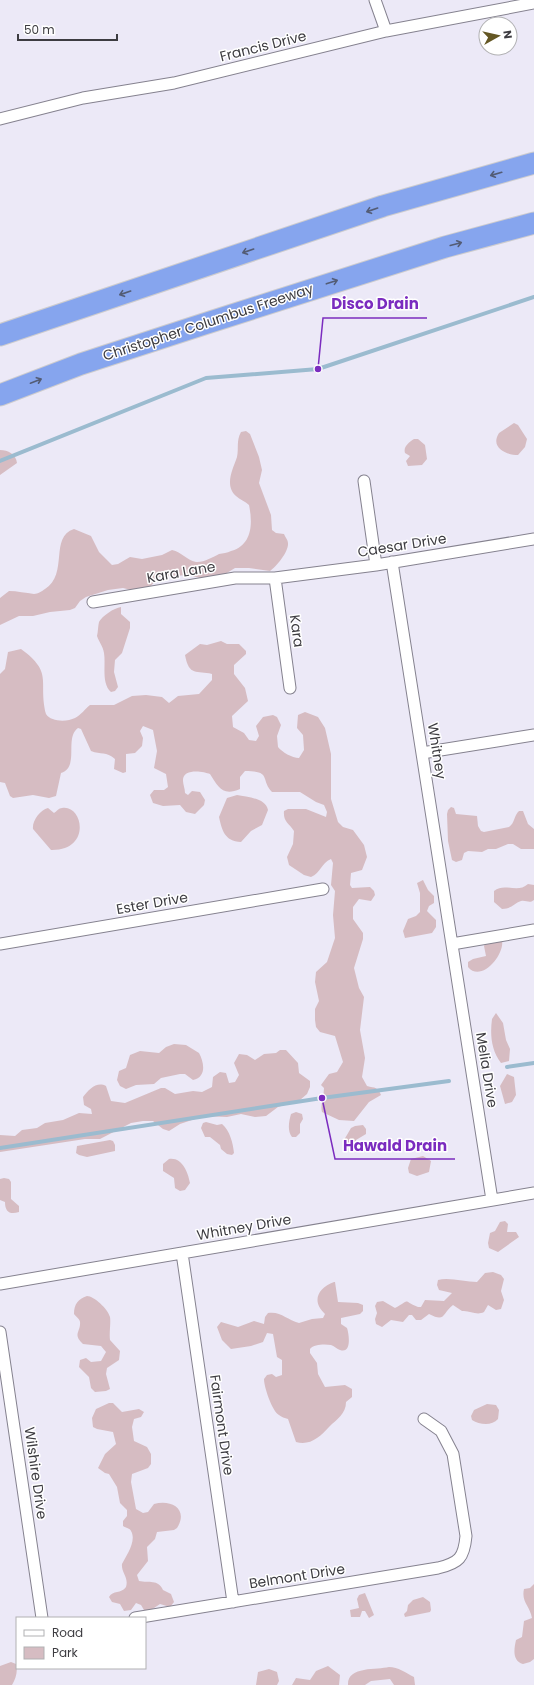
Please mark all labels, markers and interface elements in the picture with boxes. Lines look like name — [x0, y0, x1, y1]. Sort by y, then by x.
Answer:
scale bar — [18, 16, 117, 42]
north arrow — [478, 16, 518, 56]
text: 50 m — [24, 21, 55, 38]
street label: Francis Drive — [218, 25, 309, 66]
text: N — [499, 29, 516, 40]
one-way arrow — [490, 171, 503, 178]
one-way arrow — [365, 207, 378, 214]
one-way arrow — [450, 239, 463, 247]
one-way arrow — [242, 248, 255, 255]
street label: Christopher Columbus Freeway — [100, 278, 316, 366]
one-way arrow — [326, 278, 339, 285]
one-way arrow — [119, 289, 131, 297]
callout: Disco Drain — [323, 291, 427, 318]
text: Disco Drain — [331, 293, 419, 314]
one-way arrow — [30, 377, 42, 385]
street label: Caesar Drive — [356, 528, 448, 562]
street label: Kara Lane — [145, 556, 217, 588]
street label: Kara — [285, 613, 309, 649]
street label: Whitney — [423, 721, 451, 781]
street label: Ester Drive — [115, 887, 190, 919]
street label: Melia Drive — [471, 1031, 503, 1109]
callout: Hawald Drain — [335, 1132, 455, 1159]
text: Hawald Drain — [343, 1135, 447, 1156]
street label: Whitney Drive — [195, 1209, 293, 1245]
street label: Fairmont Drive — [205, 1373, 239, 1477]
street label: Wilshire Drive — [20, 1426, 52, 1521]
street label: Belmont Drive — [248, 1558, 347, 1593]
legend — [16, 1617, 146, 1669]
text: Road — [52, 1624, 83, 1641]
text: Park — [52, 1644, 79, 1661]

